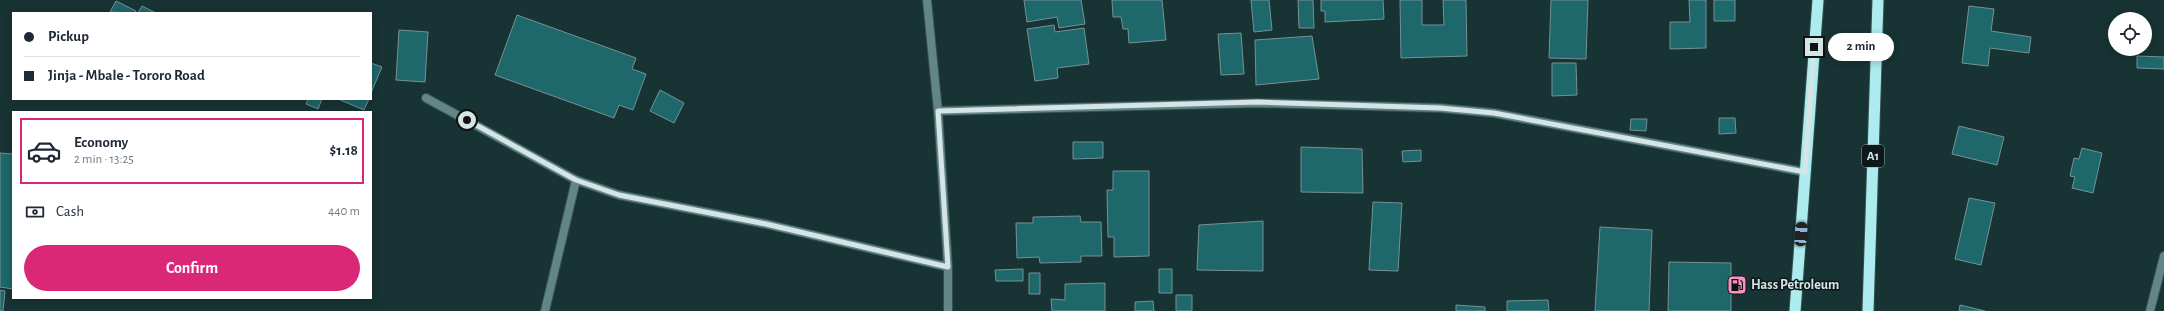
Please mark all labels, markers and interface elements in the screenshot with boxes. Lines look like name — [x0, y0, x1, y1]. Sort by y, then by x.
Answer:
map controls — [2108, 12, 2152, 56]
button: locate — [2108, 12, 2152, 56]
text: Pickup — [48, 29, 89, 44]
callout: 2 min — [1828, 33, 1894, 61]
route end — [1805, 38, 1823, 56]
text: 2 min — [1847, 40, 1875, 53]
text: Jinja - Mbale - Tororo Road — [48, 68, 205, 83]
route start — [458, 111, 476, 129]
icon: car — [26, 133, 62, 169]
text: Economy — [74, 135, 128, 150]
text: $1.18 — [330, 143, 358, 158]
road number: A1 — [1862, 145, 1884, 167]
text: 2 min · 13:25 — [74, 153, 134, 166]
icon: cash — [24, 201, 46, 223]
text: Cash — [56, 204, 84, 219]
text: 440 m — [328, 205, 360, 218]
car — [1794, 222, 1808, 246]
button: Confirm — [24, 245, 360, 291]
fuel station icon: Hass Petroleum — [1726, 274, 1748, 296]
place label: Hass Petroleum — [1751, 278, 1839, 292]

